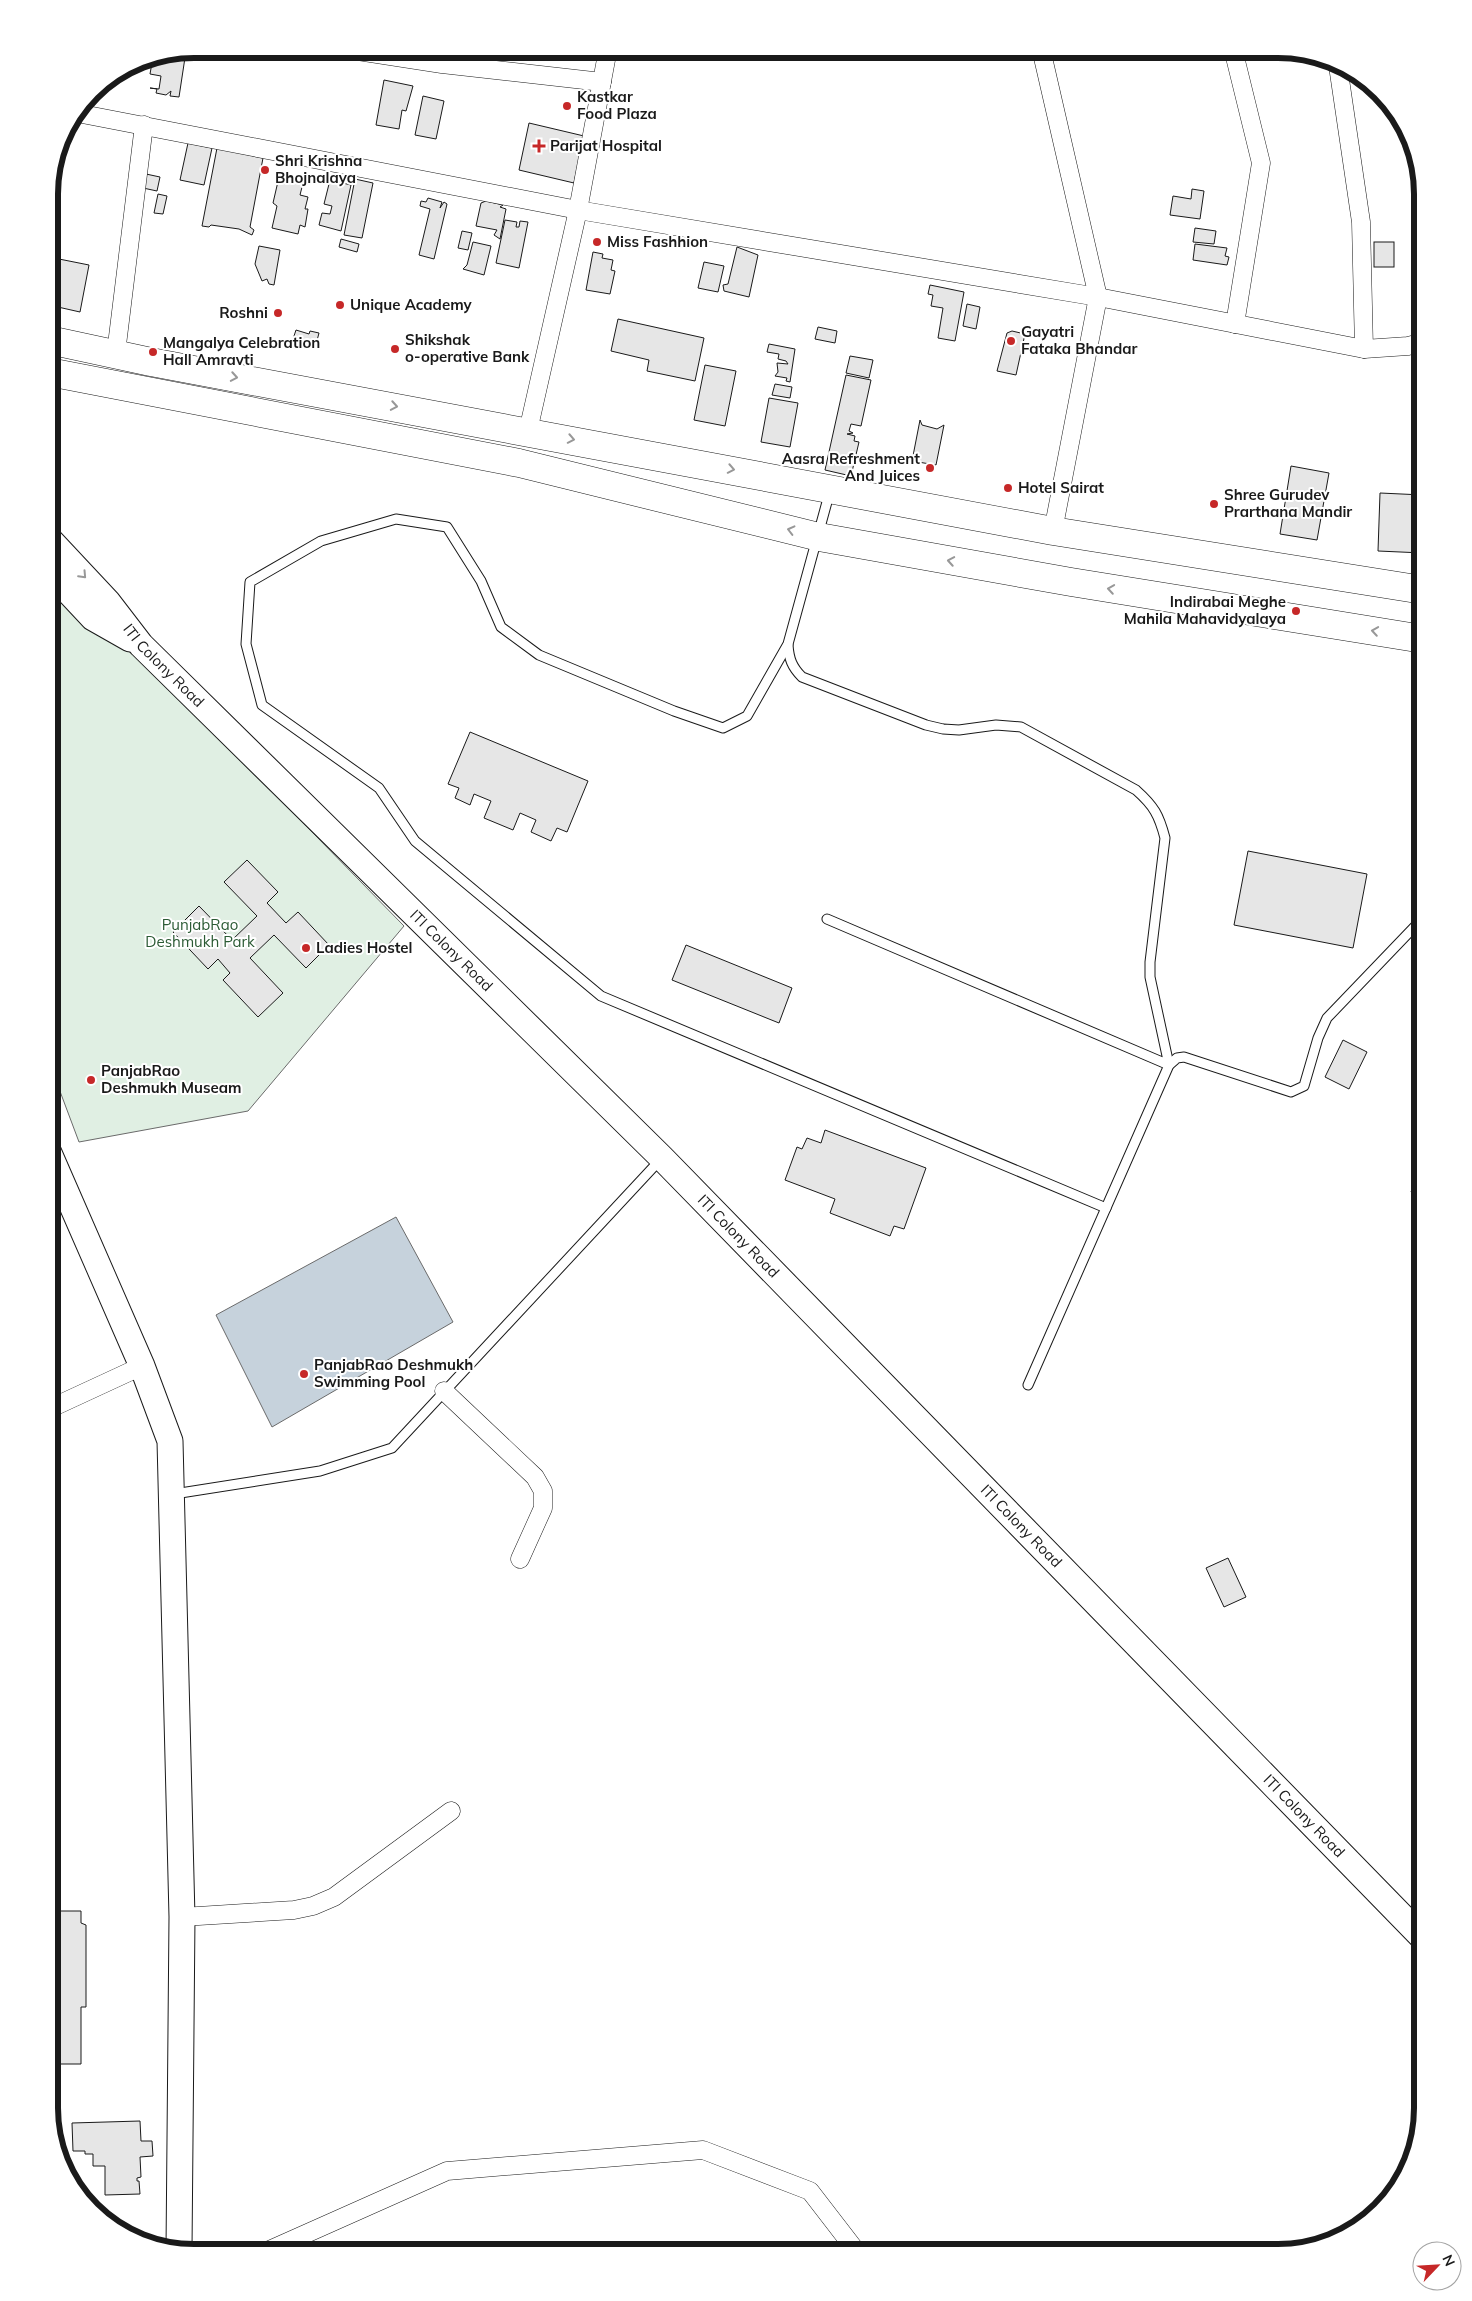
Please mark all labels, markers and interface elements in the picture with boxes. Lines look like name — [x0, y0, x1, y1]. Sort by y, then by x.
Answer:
place label: Kastkar Food Plaza — [577, 87, 657, 123]
marker: Kastkar Food Plaza — [561, 100, 573, 112]
place label: Parijat Hospital — [550, 136, 662, 155]
marker: Parijat Hospital — [532, 139, 546, 153]
place label: Shri Krishna Bhojnalaya — [275, 151, 362, 187]
marker: Shri Krishna Bhojnalaya — [259, 164, 271, 176]
place label: Miss Fashhion — [607, 232, 708, 251]
marker: Miss Fashhion — [591, 236, 603, 248]
place label: Unique Academy — [350, 295, 473, 314]
marker: Unique Academy — [334, 299, 346, 311]
place label: Roshni — [219, 303, 268, 322]
marker: Roshni — [272, 307, 284, 319]
place label: Gayatri Fataka Bhandar — [1021, 322, 1138, 358]
place label: Shikshak o-operative Bank — [405, 330, 530, 366]
place label: Mangalya Celebration Hall Amravti — [163, 333, 320, 369]
marker: Gayatri Fataka Bhandar — [1005, 335, 1017, 347]
marker: Shikshak o-operative Bank — [389, 343, 401, 355]
marker: Mangalya Celebration Hall Amravti — [147, 346, 159, 358]
one-way arrow — [230, 372, 239, 382]
one-way arrow — [390, 401, 398, 411]
one-way arrow — [567, 433, 575, 444]
place label: Aasra Refreshment And Juices — [782, 449, 920, 485]
marker: Aasra Refreshment And Juices — [924, 462, 936, 474]
one-way arrow — [726, 464, 735, 474]
place label: Hotel Sairat — [1018, 478, 1104, 497]
marker: Hotel Sairat — [1002, 482, 1014, 494]
place label: Shree Gurudev Prarthana Mandir — [1224, 485, 1352, 521]
marker: Shree Gurudev Prarthana Mandir — [1208, 498, 1220, 510]
one-way arrow — [787, 525, 796, 536]
one-way arrow — [947, 556, 955, 566]
one-way arrow — [77, 569, 86, 578]
one-way arrow — [1107, 584, 1115, 594]
place label: Indirabai Meghe Mahila Mahavidyalaya — [1124, 592, 1286, 628]
marker: Indirabai Meghe Mahila Mahavidyalaya — [1290, 605, 1302, 617]
street label: ITI Colony Road — [119, 620, 208, 711]
one-way arrow — [1371, 626, 1379, 637]
street label: ITI Colony Road — [406, 905, 497, 995]
park label: PunjabRao Deshmukh Park — [145, 915, 255, 951]
place label: Ladies Hostel — [316, 938, 412, 957]
marker: Ladies Hostel — [300, 942, 312, 954]
place label: PanjabRao Deshmukh Museam — [101, 1061, 242, 1097]
marker: PanjabRao Deshmukh Museam — [85, 1074, 97, 1086]
street label: ITI Colony Road — [694, 1190, 783, 1281]
place label: PanjabRao Deshmukh Swimming Pool — [314, 1355, 473, 1391]
marker: PanjabRao Deshmukh Swimming Pool — [298, 1368, 310, 1380]
street label: ITI Colony Road — [977, 1480, 1066, 1571]
street label: ITI Colony Road — [1260, 1770, 1349, 1861]
north arrow — [1412, 2241, 1462, 2291]
text: N — [1438, 2252, 1459, 2269]

